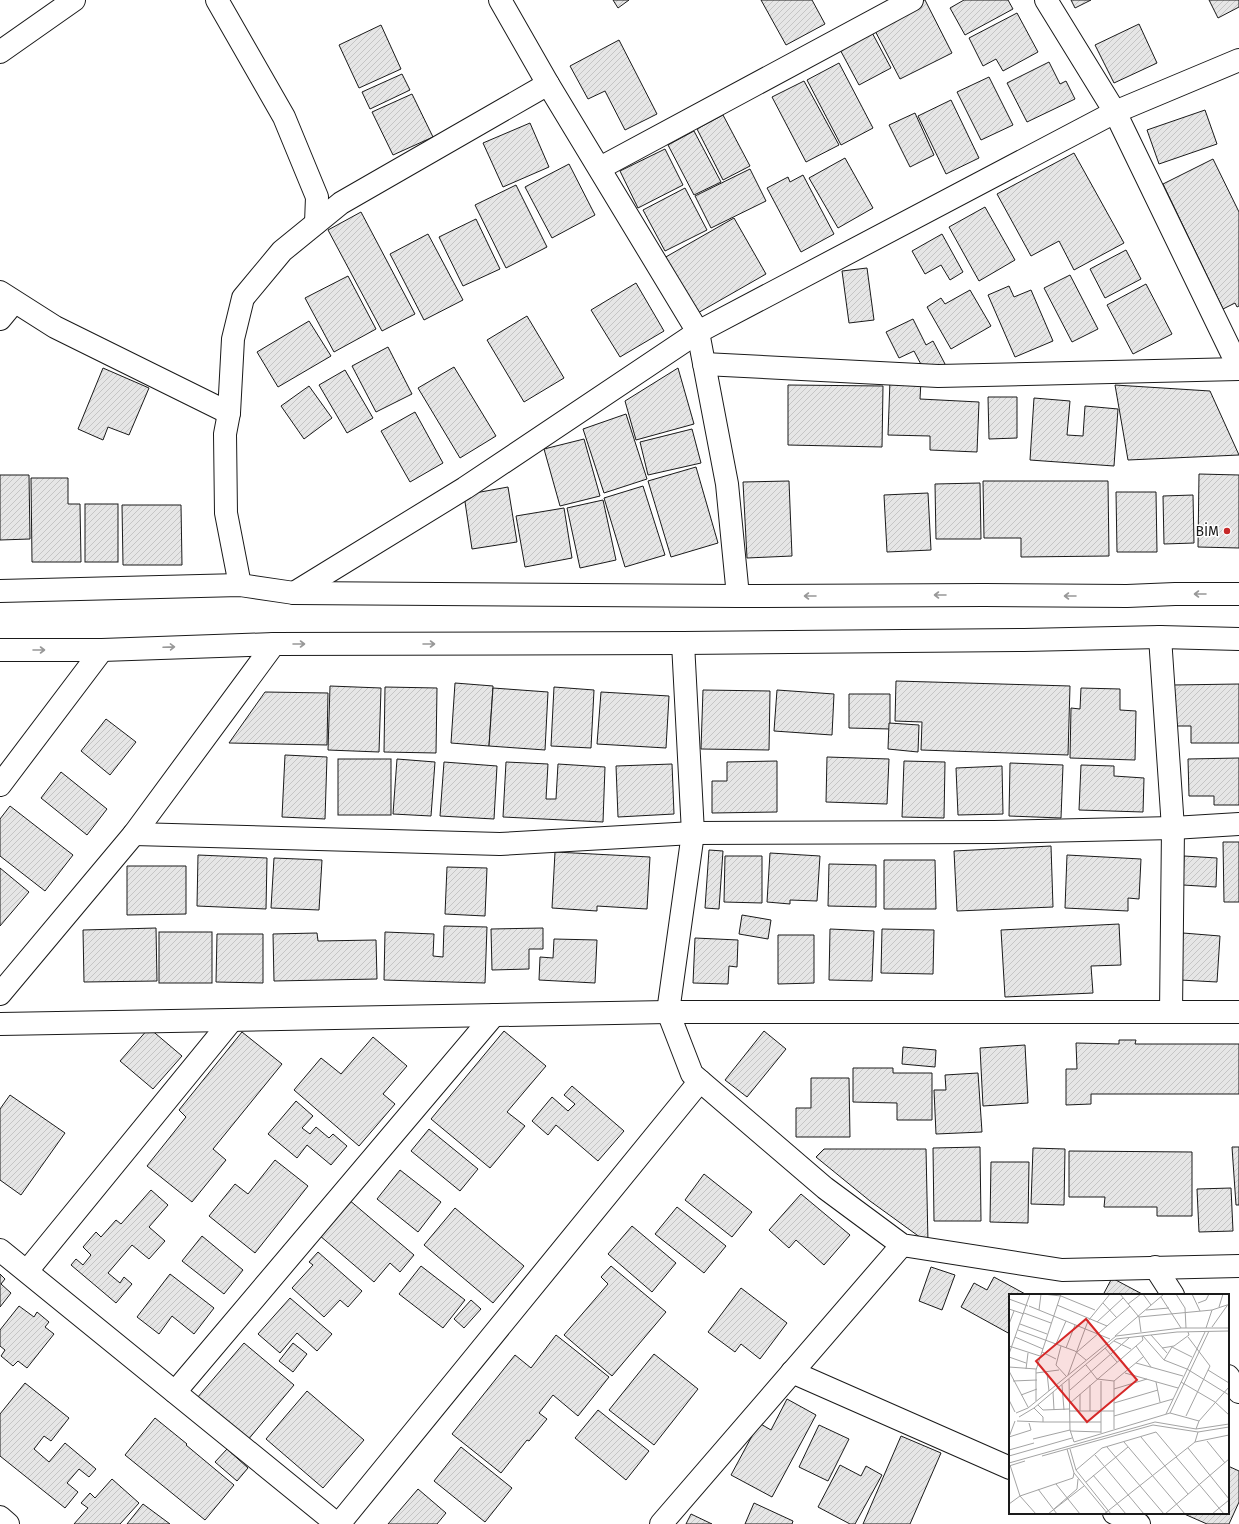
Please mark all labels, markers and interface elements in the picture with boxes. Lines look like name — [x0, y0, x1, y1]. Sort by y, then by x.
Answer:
place label: BİM — [1195, 522, 1219, 540]
marker: BİM — [1222, 526, 1232, 536]
one-way arrow — [1194, 590, 1207, 598]
one-way arrow — [934, 591, 947, 599]
one-way arrow — [804, 592, 817, 600]
one-way arrow — [1064, 592, 1077, 599]
one-way arrow — [292, 640, 305, 648]
one-way arrow — [422, 640, 435, 648]
one-way arrow — [162, 644, 175, 651]
one-way arrow — [32, 646, 45, 654]
inset map — [1009, 1294, 1229, 1514]

